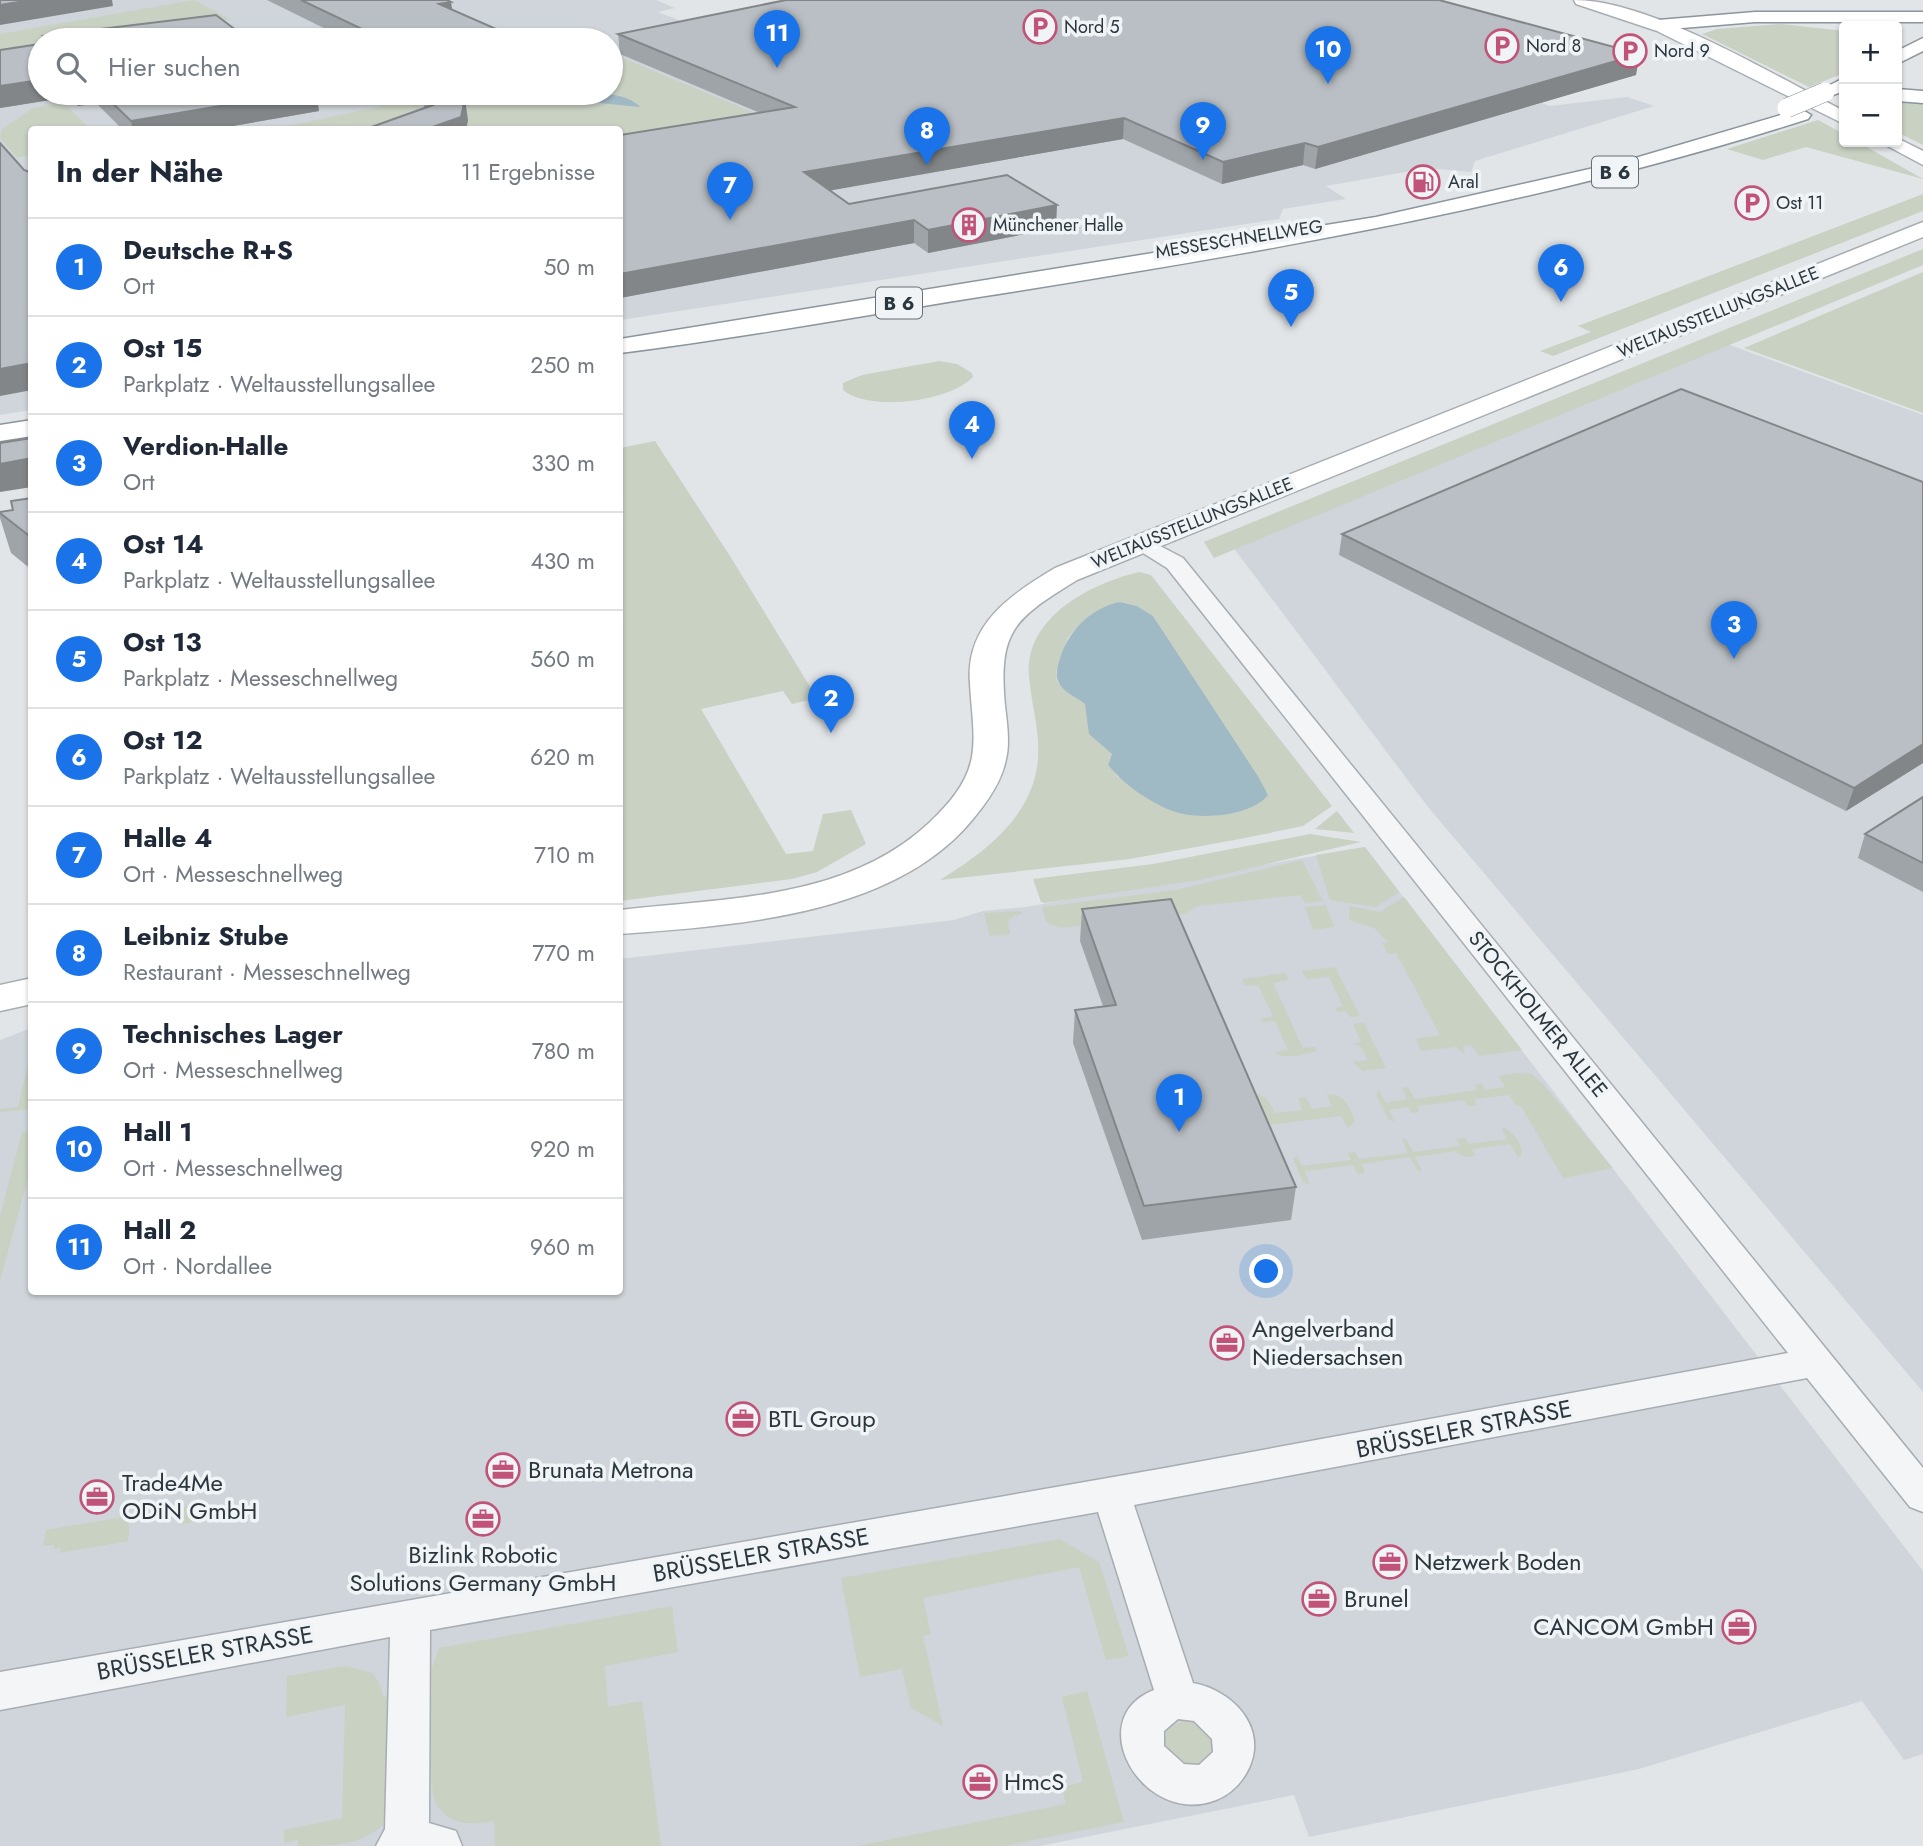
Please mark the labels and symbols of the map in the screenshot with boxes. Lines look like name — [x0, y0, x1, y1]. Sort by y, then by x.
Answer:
parking icon: Nord 5 — [1021, 8, 1059, 46]
pin: 11 — [754, 10, 800, 68]
place label: Nord 5 — [1064, 14, 1120, 40]
pin: 10 — [1305, 26, 1351, 84]
parking icon: Nord 8 — [1483, 27, 1521, 65]
parking icon: Nord 9 — [1611, 32, 1649, 70]
place label: Nord 8 — [1526, 33, 1581, 59]
place label: Nord 9 — [1654, 38, 1710, 64]
pin: 9 — [1180, 102, 1226, 160]
pin: 8 — [904, 107, 950, 165]
road number: B 6 — [1592, 156, 1638, 188]
pin: 7 — [707, 162, 753, 220]
fuel station icon: Aral — [1404, 163, 1442, 201]
place label: Aral — [1448, 169, 1479, 195]
parking icon: Ost 11 — [1733, 184, 1771, 222]
place label: Ost 11 — [1776, 190, 1823, 216]
building icon: Münchener Halle — [950, 206, 988, 244]
place label: Münchener Halle — [993, 212, 1123, 238]
street label: MESSESCHNELLWEG — [1153, 213, 1325, 265]
pin: 6 — [1538, 244, 1584, 302]
street label: WELTAUSSTELLUNGSALLEE — [1613, 260, 1823, 364]
pin: 5 — [1268, 269, 1314, 327]
road number: B 6 — [876, 288, 922, 318]
pin: 4 — [949, 401, 995, 459]
street label: WELTAUSSTELLUNGSALLEE — [1087, 471, 1297, 575]
pin: 3 — [1711, 601, 1757, 659]
pin: 2 — [808, 675, 854, 733]
street label: STOCKHOLMER ALLEE — [1461, 924, 1615, 1104]
pin: 1 — [1156, 1074, 1202, 1132]
your location — [1249, 1254, 1283, 1288]
place label: Angelverband Niedersachsen — [1252, 1311, 1403, 1374]
office icon: Angelverband Niedersachsen — [1208, 1324, 1246, 1362]
street label: BRÜSSELER STRASSE — [1353, 1390, 1575, 1467]
office icon: BTL Group — [724, 1400, 762, 1438]
place label: BTL Group — [768, 1401, 876, 1436]
office icon: Brunata Metrona — [484, 1451, 522, 1489]
place label: Brunata Metrona — [528, 1452, 694, 1487]
place label: Trade4Me ODiN GmbH — [122, 1465, 257, 1528]
office icon: Trade4Me ODiN GmbH — [78, 1478, 116, 1516]
office icon: Bizlink Robotic Solutions Germany GmbH — [464, 1500, 502, 1538]
street label: BRÜSSELER STRASSE — [650, 1518, 872, 1591]
place label: Bizlink Robotic Solutions Germany GmbH — [350, 1537, 616, 1600]
office icon: Netzwerk Boden — [1371, 1543, 1409, 1581]
place label: Netzwerk Boden — [1414, 1544, 1582, 1579]
office icon: Brunel — [1300, 1580, 1338, 1618]
place label: Brunel — [1344, 1581, 1409, 1616]
office icon: CANCOM GmbH — [1720, 1608, 1758, 1646]
place label: CANCOM GmbH — [1533, 1609, 1714, 1644]
street label: BRÜSSELER STRASSE — [94, 1616, 316, 1689]
office icon: HmcS — [961, 1763, 999, 1801]
place label: HmcS — [1004, 1764, 1065, 1799]

